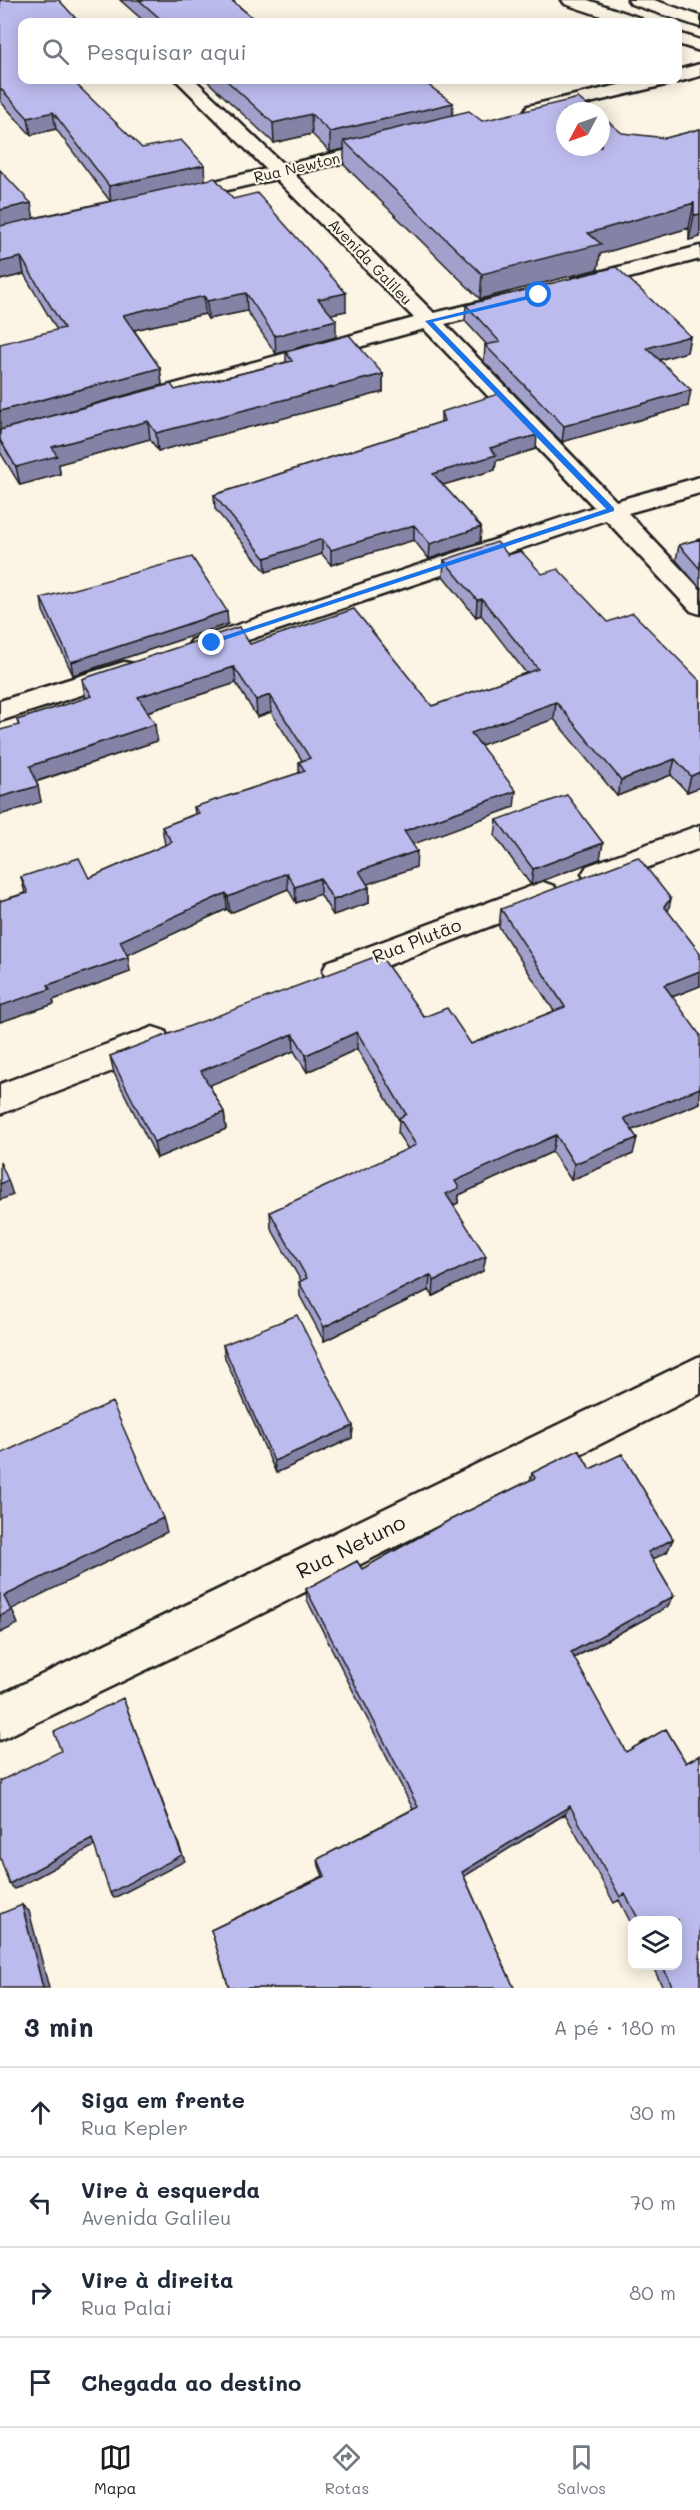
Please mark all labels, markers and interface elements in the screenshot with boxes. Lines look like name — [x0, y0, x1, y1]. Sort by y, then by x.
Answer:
search box — [18, 18, 682, 84]
icon: search — [39, 35, 72, 68]
text: Pesquisar aqui — [87, 37, 247, 66]
north arrow — [556, 102, 610, 156]
street label: Rua Newton — [252, 147, 342, 187]
street label: Avenida Galileu — [324, 214, 417, 309]
route start — [525, 281, 551, 307]
route end — [198, 629, 224, 655]
street label: Rua Plutão — [369, 912, 465, 968]
street label: Rua Netuno — [291, 1508, 409, 1584]
map controls — [628, 1916, 682, 1970]
button: layers — [628, 1916, 682, 1970]
text: 3 min — [24, 2010, 93, 2044]
text: A pé · 180 m — [554, 2014, 676, 2040]
text: Siga em frente — [81, 2085, 245, 2114]
icon: ahead — [24, 2096, 57, 2129]
text: 30 m — [630, 2099, 676, 2125]
text: Rua Kepler — [81, 2114, 188, 2140]
text: Vire à esquerda — [81, 2175, 260, 2204]
icon: left — [24, 2186, 57, 2219]
text: 70 m — [630, 2189, 676, 2215]
text: Avenida Galileu — [81, 2204, 231, 2230]
text: Vire à direita — [81, 2265, 234, 2294]
icon: right — [24, 2276, 57, 2309]
text: 80 m — [629, 2279, 676, 2305]
text: Rua Palai — [81, 2294, 172, 2320]
icon: arrive — [24, 2366, 57, 2399]
text: Chegada ao destino — [81, 2368, 301, 2397]
tab: Mapa — [94, 2441, 137, 2498]
tab: Rotas — [325, 2441, 369, 2498]
tab: Salvos — [557, 2441, 606, 2498]

